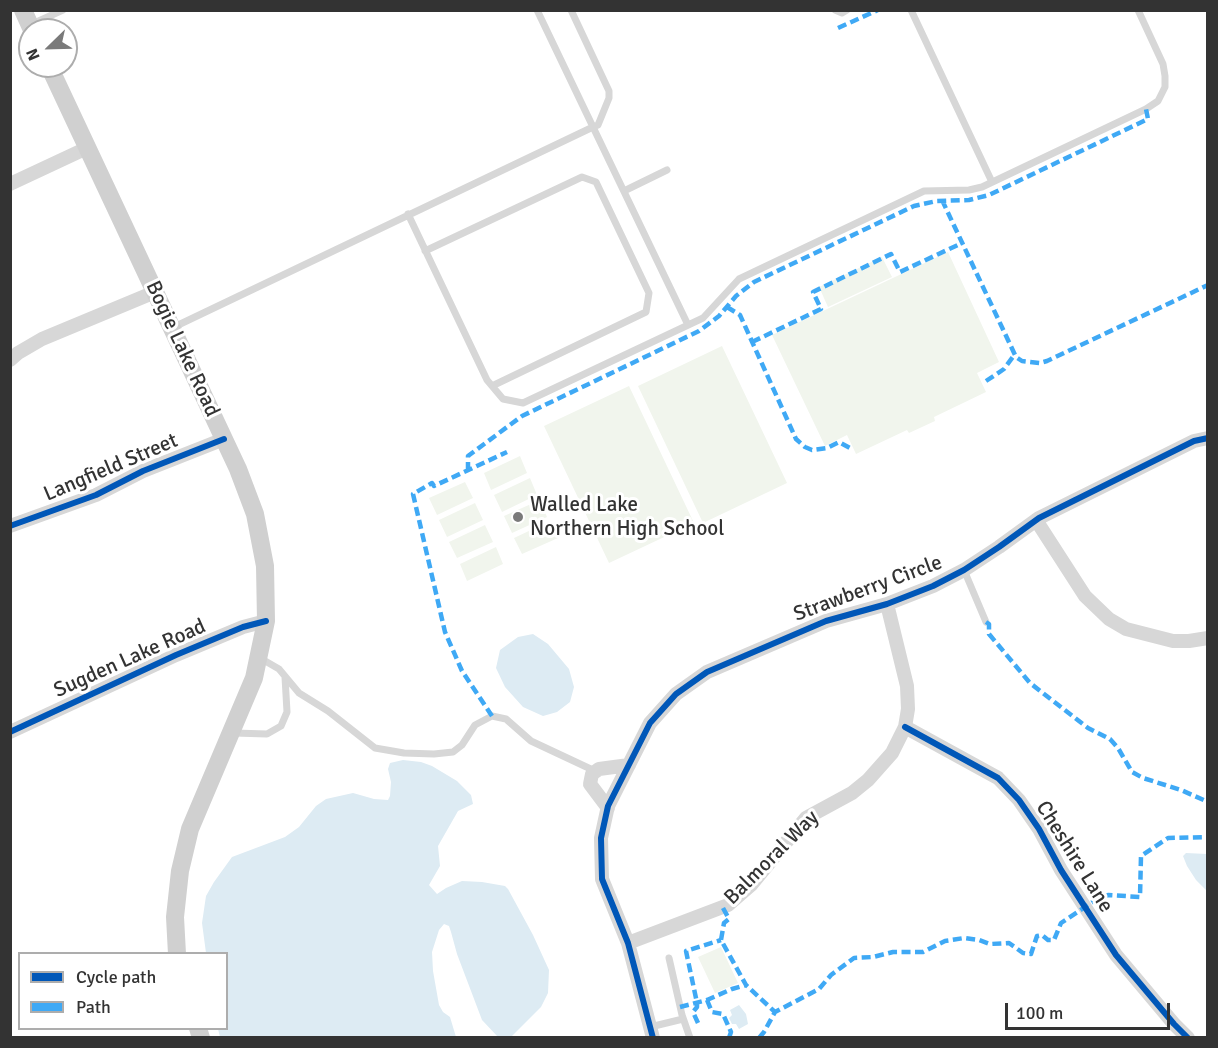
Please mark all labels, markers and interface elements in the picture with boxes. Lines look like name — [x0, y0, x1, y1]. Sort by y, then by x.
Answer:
north arrow — [18, 18, 78, 78]
text: N — [22, 45, 45, 63]
street label: Bogie Lake Road — [140, 277, 224, 421]
street label: Langfield Street — [40, 428, 182, 508]
place label: Walled Lake Northern High School — [530, 492, 724, 542]
marker: Walled Lake Northern High School — [511, 510, 525, 524]
street label: Strawberry Circle — [790, 550, 946, 628]
street label: Sugden Lake Road — [50, 614, 210, 704]
street label: Cheshire Lane — [1030, 797, 1118, 917]
street label: Balmoral Way — [719, 805, 825, 911]
legend — [18, 952, 228, 1030]
text: Cycle path — [76, 966, 156, 988]
scale bar — [1008, 991, 1173, 1029]
text: Path — [76, 996, 111, 1018]
text: 100 m — [1016, 1002, 1063, 1024]

